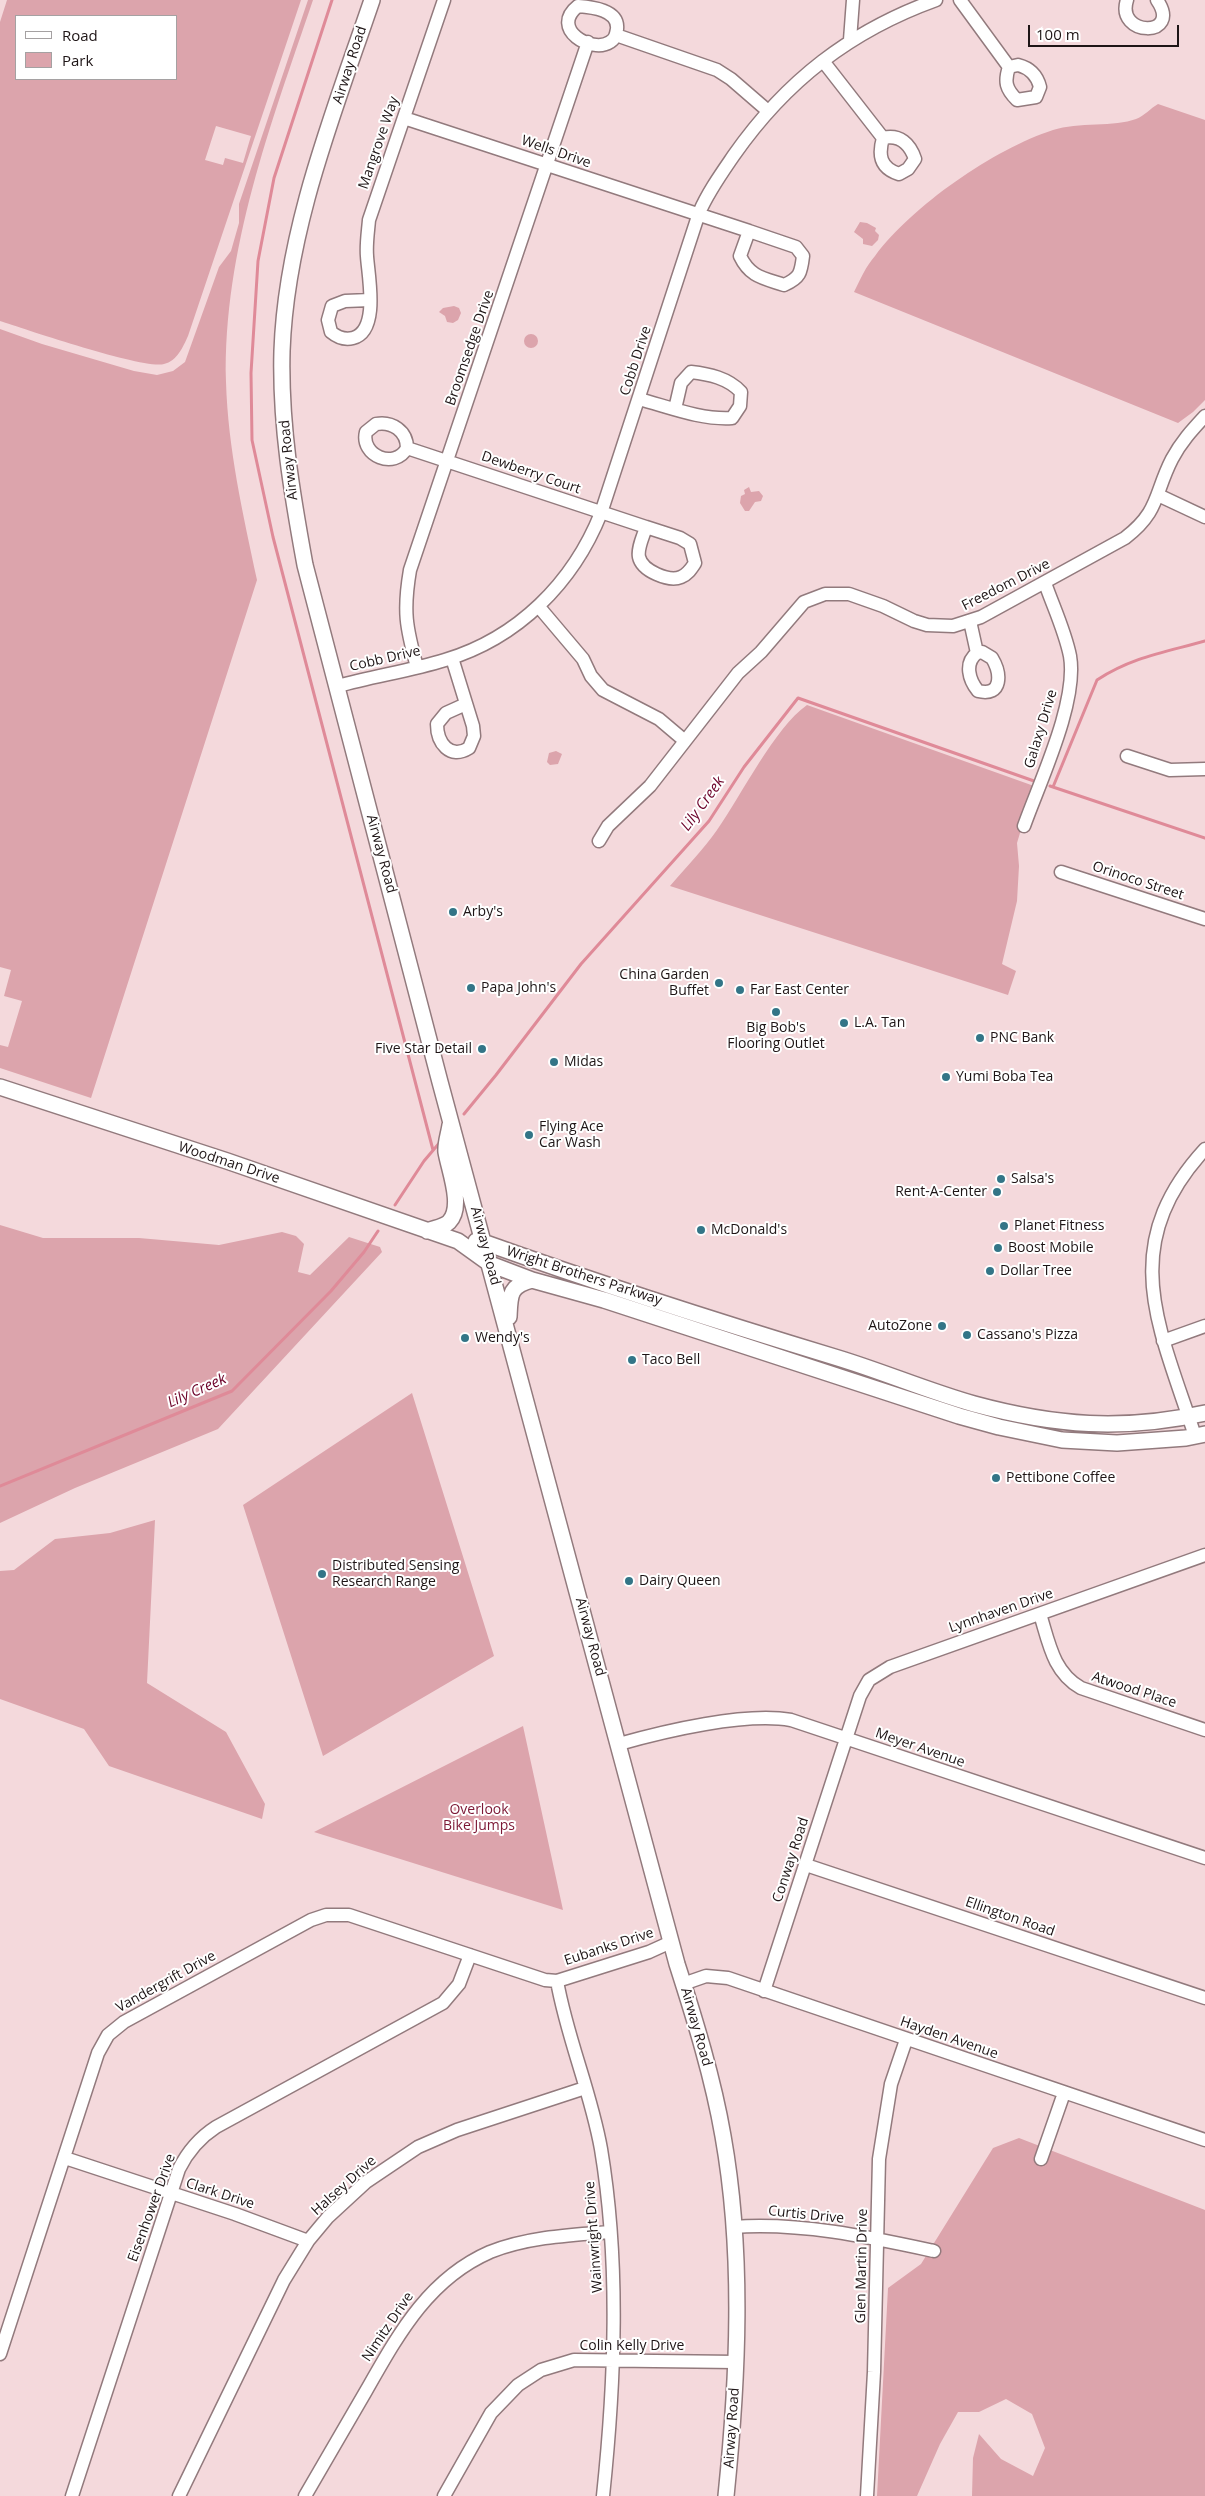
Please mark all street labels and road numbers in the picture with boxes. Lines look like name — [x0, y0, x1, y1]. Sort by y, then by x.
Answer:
street label: Airway Road — [330, 24, 370, 106]
street label: Mangrove Way — [355, 94, 403, 192]
street label: Wells Drive — [519, 132, 593, 172]
street label: Broomsedge Drive — [442, 288, 498, 408]
street label: Cobb Drive — [617, 324, 655, 398]
street label: Airway Road — [276, 419, 302, 501]
street label: Dewberry Court — [479, 448, 583, 498]
street label: Freedom Drive — [959, 556, 1053, 614]
street label: Cobb Drive — [348, 643, 422, 675]
street label: Galaxy Drive — [1021, 688, 1061, 770]
street label: Airway Road — [362, 813, 400, 895]
street label: Orinoco Street — [1090, 858, 1186, 904]
street label: Woodman Drive — [176, 1139, 282, 1187]
street label: Airway Road — [466, 1205, 504, 1287]
street label: Wright Brothers Parkway — [504, 1243, 664, 1309]
street label: Lynnhaven Drive — [947, 1585, 1055, 1637]
street label: Airway Road — [571, 1596, 609, 1678]
street label: Atwood Place — [1090, 1668, 1178, 1712]
street label: Meyer Avenue — [873, 1725, 967, 1771]
street label: Conway Road — [769, 1815, 813, 1905]
street label: Ellington Road — [963, 1894, 1057, 1940]
street label: Eubanks Drive — [562, 1925, 656, 1969]
street label: Vandergrift Drive — [113, 1948, 219, 2016]
street label: Airway Road — [677, 1986, 715, 2068]
street label: Hayden Avenue — [898, 2013, 1000, 2063]
street label: Eisenhower Drive — [125, 2152, 179, 2264]
street label: Halsey Drive — [308, 2153, 380, 2219]
street label: Clark Drive — [184, 2175, 256, 2213]
street label: Wainwright Drive — [582, 2181, 606, 2293]
street label: Curtis Drive — [767, 2203, 845, 2227]
street label: Glen Martin Drive — [853, 2208, 871, 2324]
street label: Nimitz Drive — [359, 2289, 417, 2365]
street label: Colin Kelly Drive — [580, 2338, 684, 2354]
street label: Airway Road — [721, 2387, 743, 2469]

